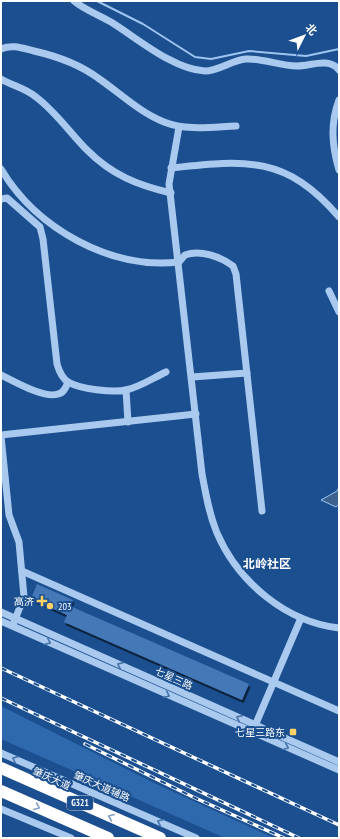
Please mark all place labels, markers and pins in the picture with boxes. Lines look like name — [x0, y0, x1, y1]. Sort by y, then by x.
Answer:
place label: 高济 — [14, 595, 34, 608]
marker: 高济 — [37, 596, 47, 606]
place label: 203 — [58, 600, 72, 613]
marker: 203 — [45, 601, 55, 611]
place label: 七星三路东 — [235, 726, 285, 739]
marker: 七星三路东 — [288, 727, 298, 737]

